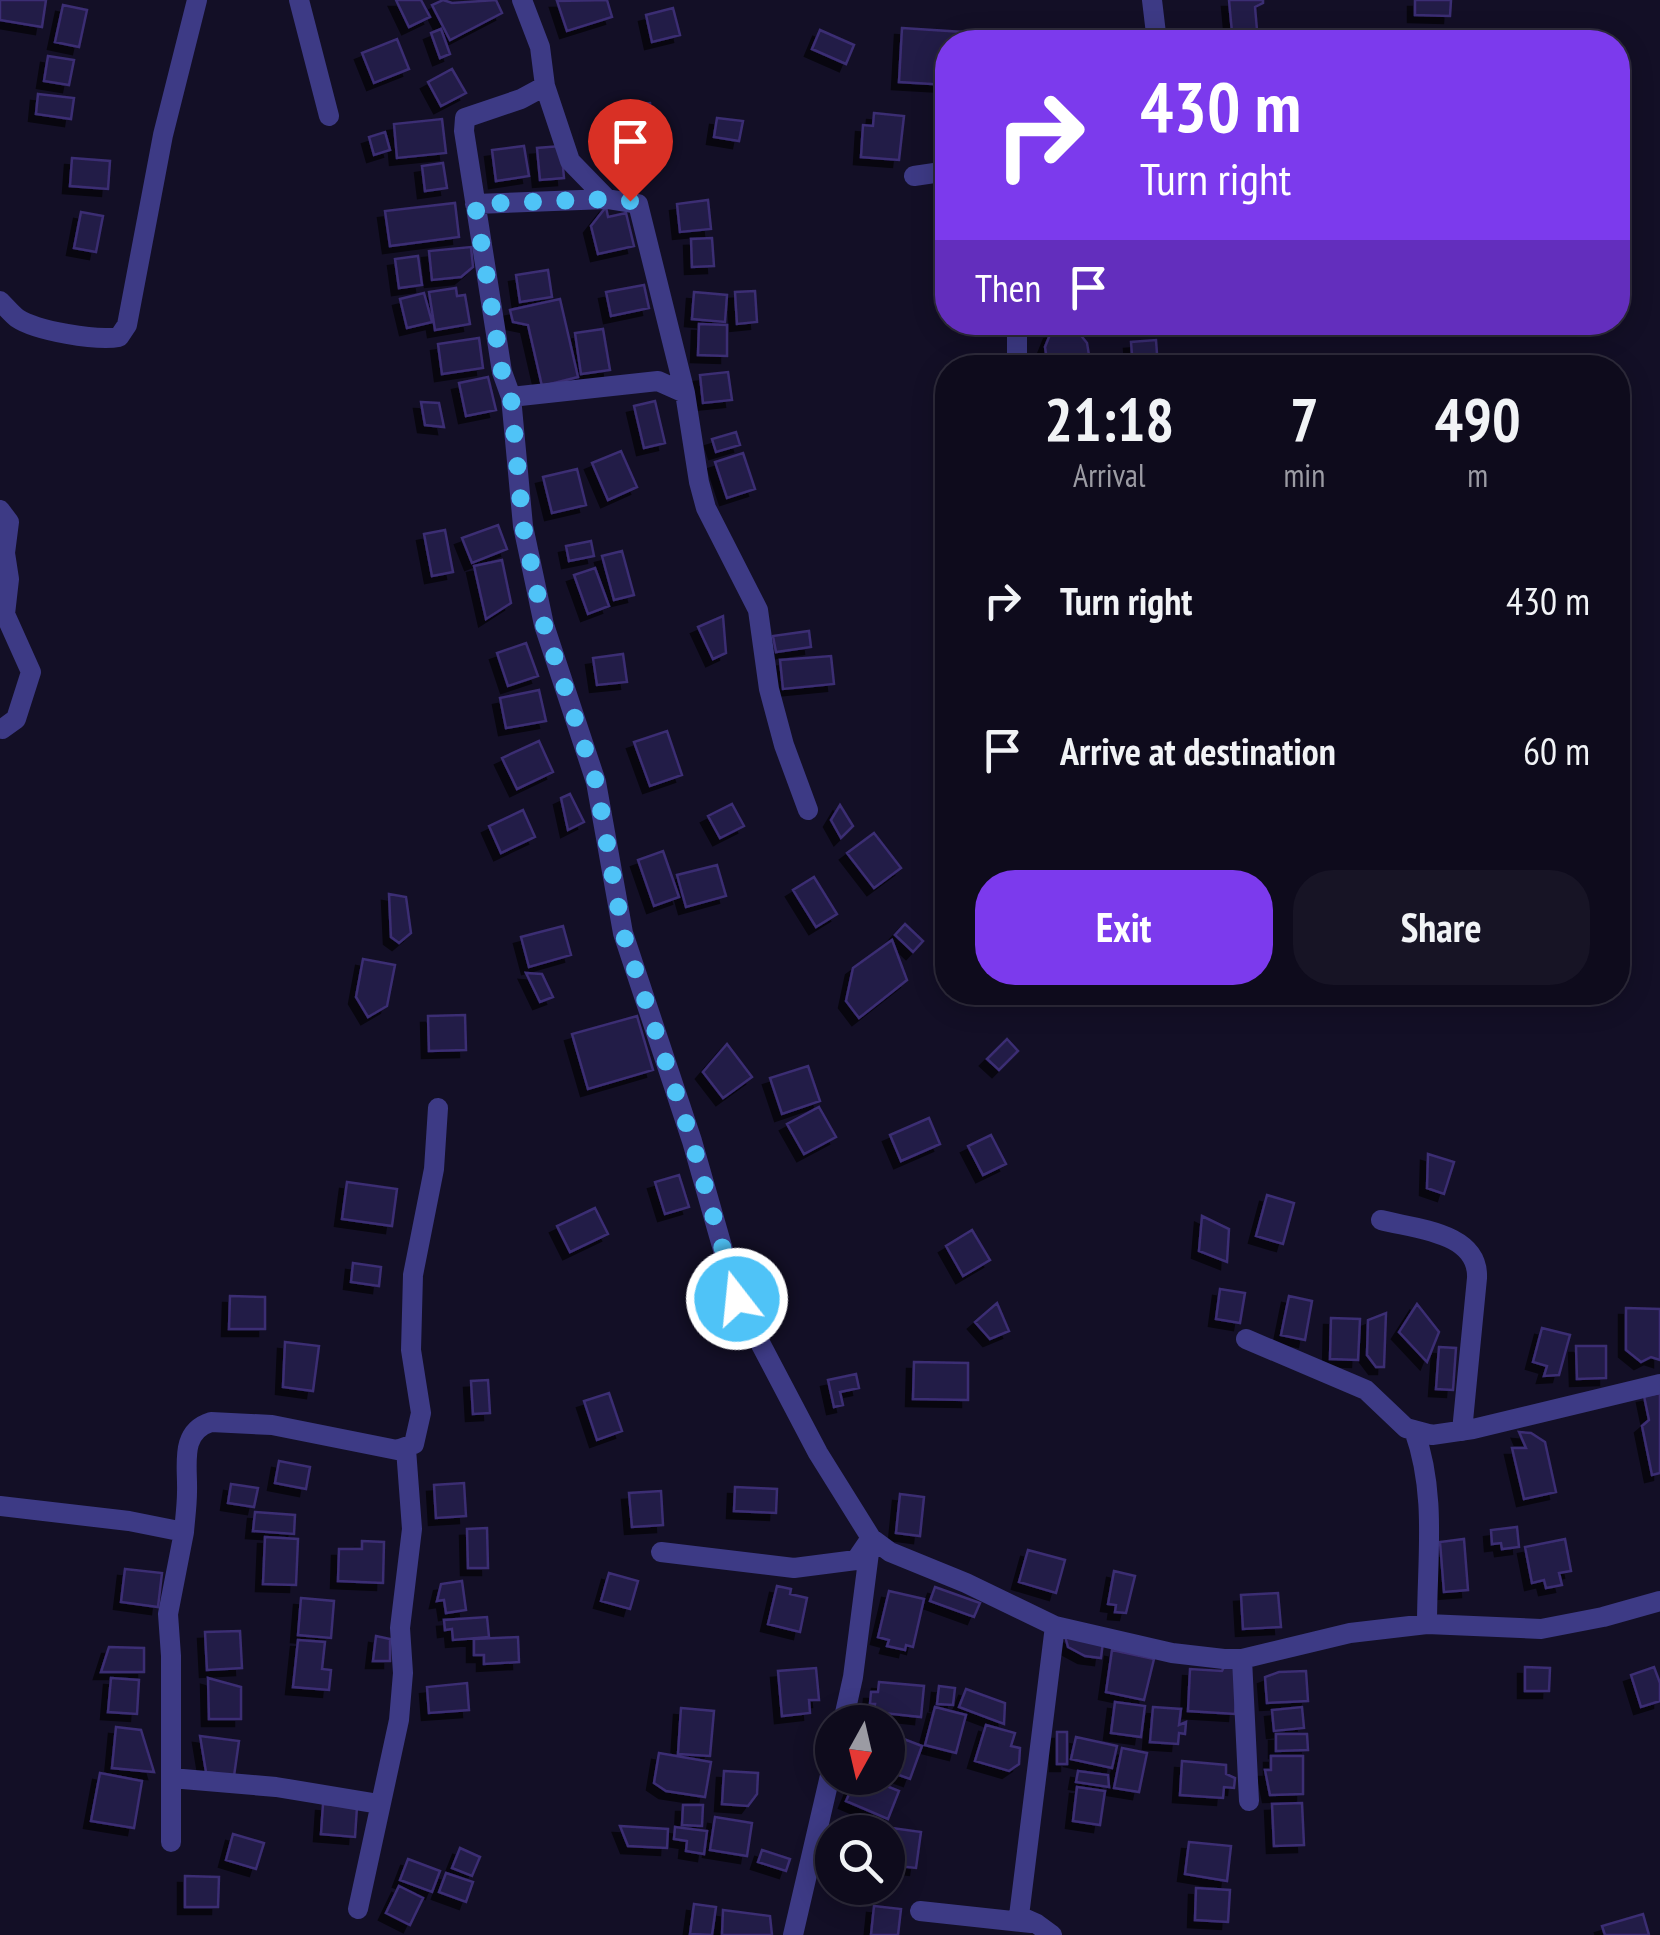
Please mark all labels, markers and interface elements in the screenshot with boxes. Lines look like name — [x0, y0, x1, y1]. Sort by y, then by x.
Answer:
text: 430 m — [1140, 61, 1301, 151]
icon: right — [975, 70, 1105, 200]
pin — [588, 99, 673, 202]
icon: arrive — [603, 114, 658, 169]
text: Turn right — [1140, 149, 1291, 207]
icon: arrive — [1061, 260, 1116, 315]
text: Then — [975, 263, 1041, 312]
text: 21:18 — [1044, 380, 1174, 458]
text: 7 — [1290, 380, 1319, 458]
text: 490 — [1435, 380, 1521, 458]
text: Arrival — [1073, 454, 1145, 496]
text: min — [1283, 454, 1325, 496]
text: m — [1467, 454, 1488, 496]
icon: right — [975, 573, 1030, 628]
text: Turn right — [1060, 576, 1192, 625]
text: 430 m — [1506, 576, 1590, 625]
icon: arrive — [975, 723, 1030, 778]
text: Arrive at destination — [1060, 726, 1336, 775]
text: 60 m — [1523, 726, 1590, 775]
button: Exit — [975, 870, 1273, 985]
button: Share — [1293, 870, 1590, 985]
position arrow — [685, 1247, 789, 1351]
north arrow — [815, 1705, 905, 1795]
map controls — [815, 1705, 905, 1905]
button: search — [815, 1815, 905, 1905]

